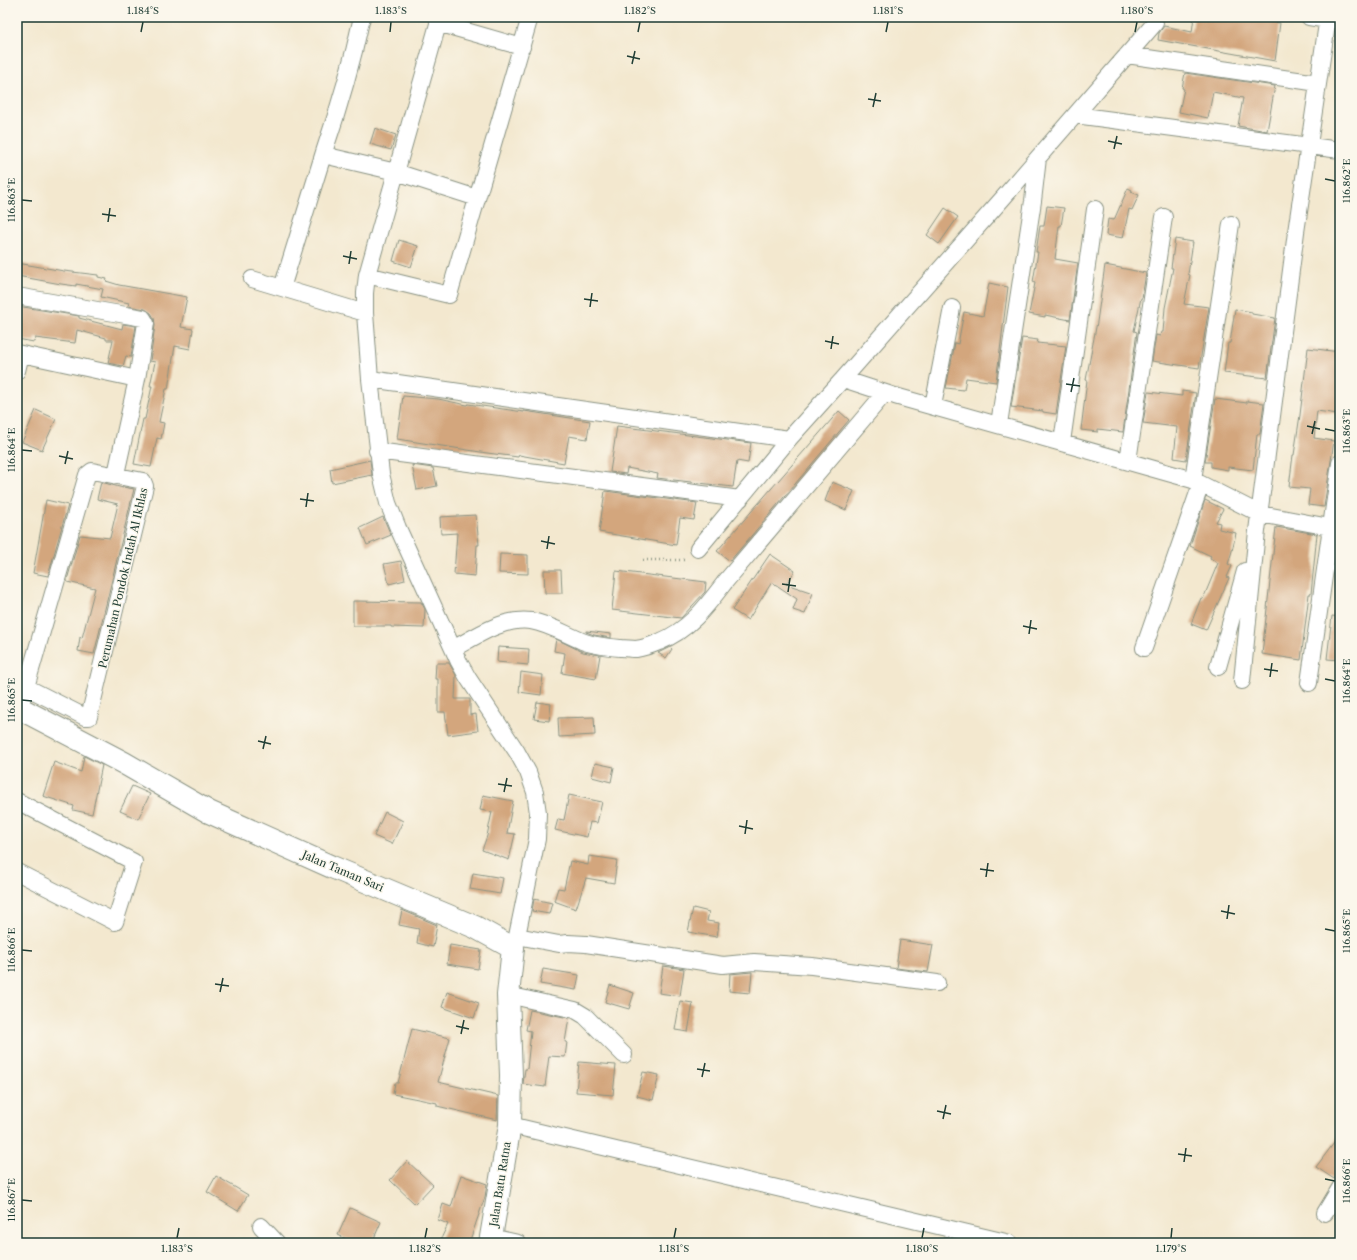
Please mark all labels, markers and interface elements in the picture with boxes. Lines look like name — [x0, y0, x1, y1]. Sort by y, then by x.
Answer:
text: 1.184°S — [127, 4, 159, 17]
text: 1.183°S — [375, 4, 407, 17]
text: 1.182°S — [624, 4, 656, 17]
text: 1.181°S — [873, 4, 903, 17]
text: 1.180°S — [1121, 4, 1153, 17]
text: 116.862°E — [1340, 159, 1353, 203]
text: 116.863°E — [5, 178, 18, 222]
text: 116.863°E — [1340, 409, 1353, 453]
text: 116.864°E — [5, 428, 18, 472]
street label: Perumahan Pondok Indah Al Ikhlas — [95, 486, 151, 670]
text: 116.864°E — [1340, 659, 1353, 703]
text: 116.865°E — [5, 678, 18, 722]
street label: Jalan Taman Sari — [298, 847, 387, 895]
text: 116.865°E — [1340, 909, 1353, 953]
text: 116.866°E — [5, 928, 18, 972]
street label: Jalan Batu Ratna — [486, 1140, 514, 1230]
text: 116.866°E — [1340, 1159, 1353, 1203]
text: 116.867°E — [5, 1178, 18, 1222]
text: 1.183°S — [161, 1242, 193, 1255]
text: 1.182°S — [409, 1242, 441, 1255]
text: 1.181°S — [659, 1242, 689, 1255]
text: 1.180°S — [906, 1242, 938, 1255]
text: 1.179°S — [1155, 1242, 1187, 1255]

